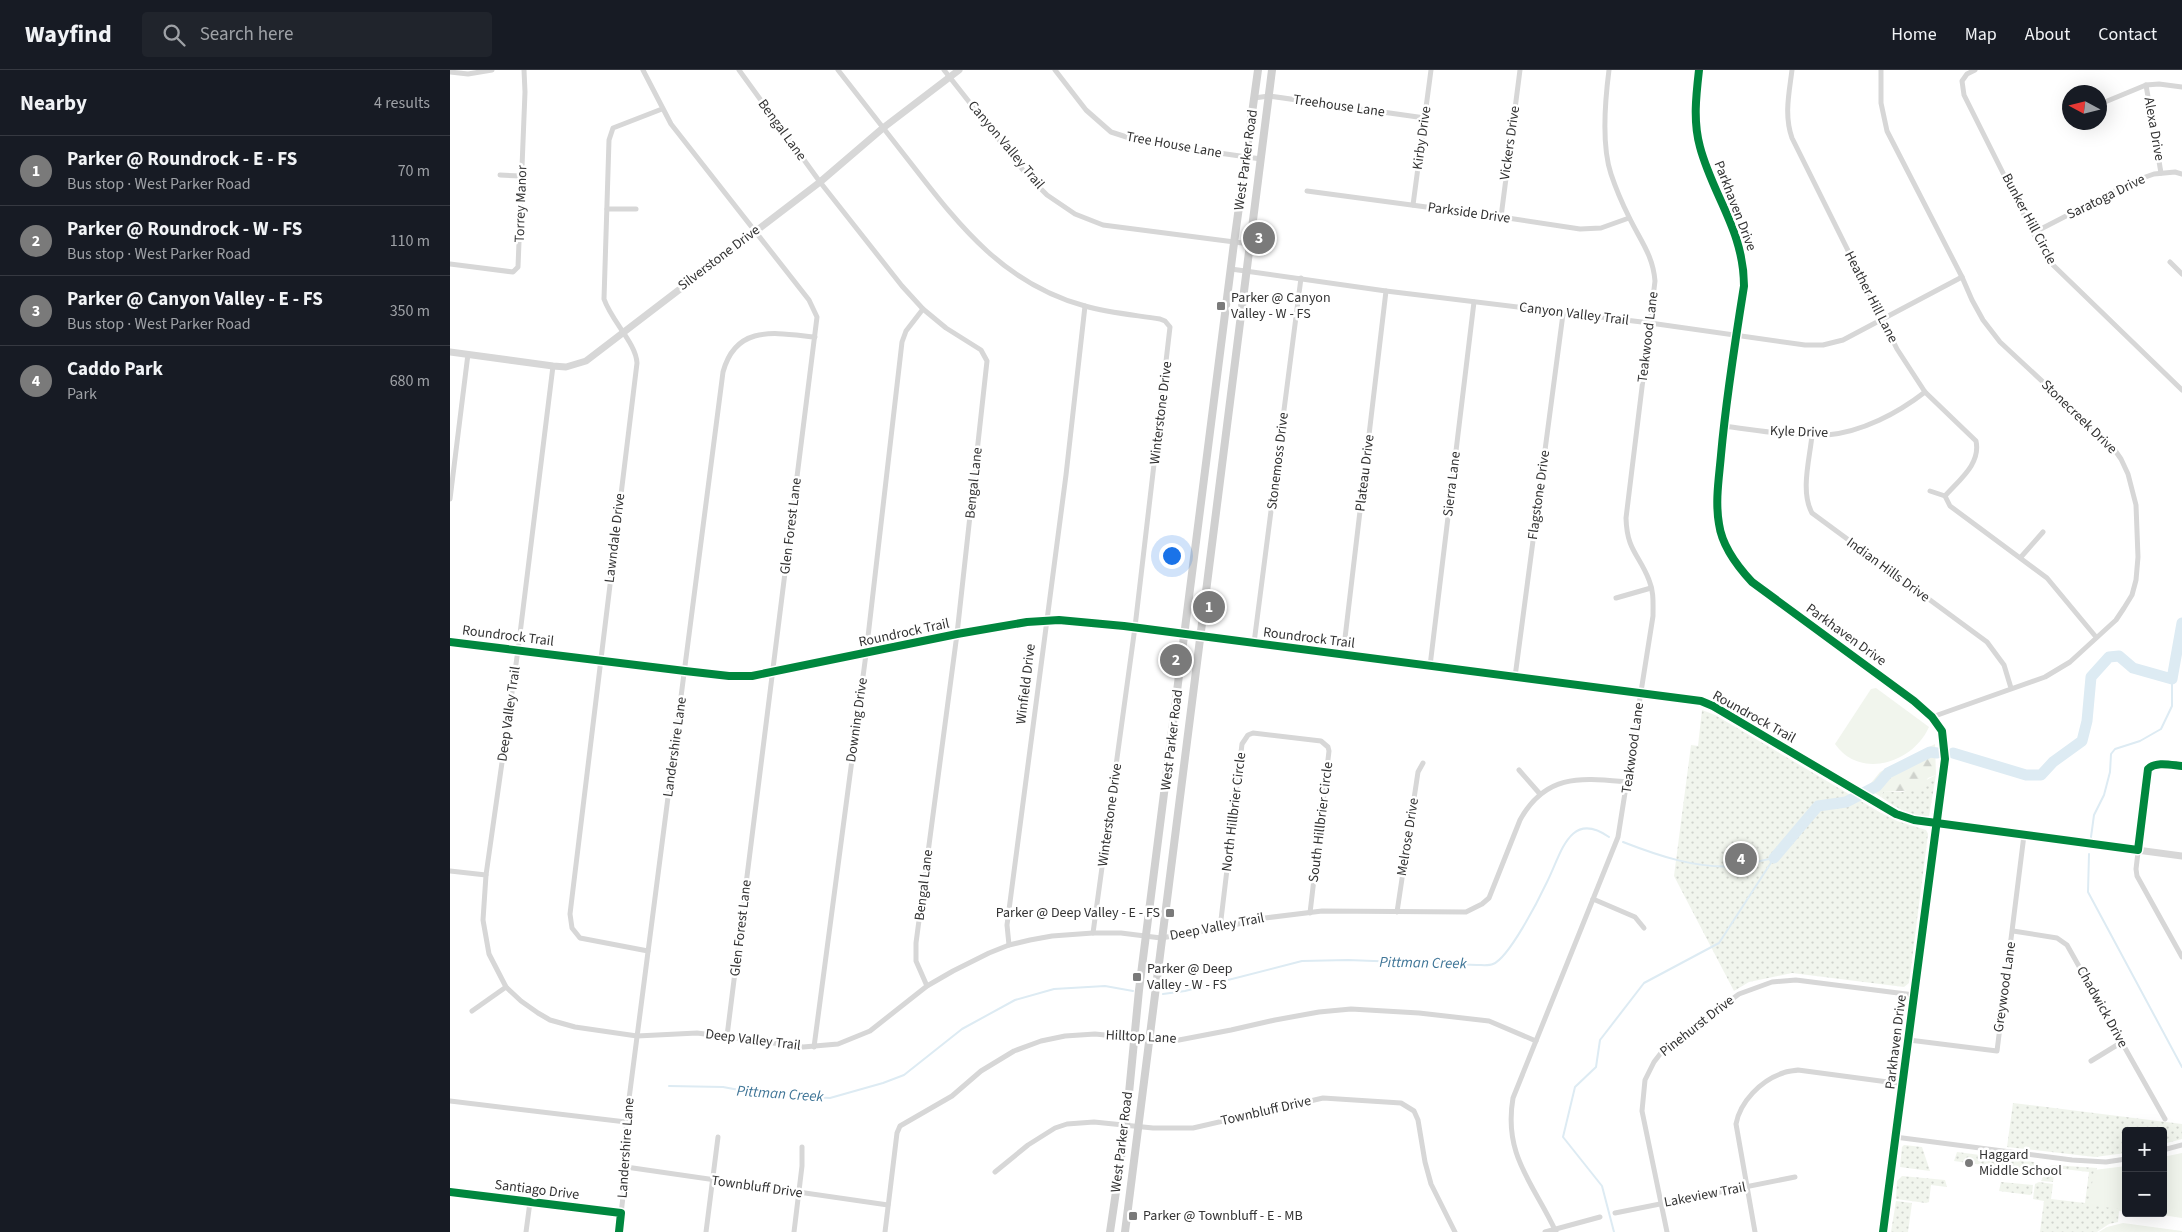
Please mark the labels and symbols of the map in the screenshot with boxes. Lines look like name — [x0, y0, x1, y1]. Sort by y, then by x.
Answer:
north arrow — [2062, 85, 2107, 130]
street label: Treehouse Lane — [1292, 90, 1386, 122]
street label: Bengal Lane — [753, 95, 811, 165]
street label: Canyon Valley Trail — [963, 96, 1049, 194]
street label: Alexa Drive — [2139, 96, 2169, 162]
street label: Kirby Drive — [1408, 105, 1436, 171]
street label: Vickers Drive — [1495, 105, 1525, 181]
street label: West Parker Road — [1229, 108, 1263, 212]
street label: Tree House Lane — [1125, 127, 1223, 163]
street label: Parkhaven Drive — [1709, 158, 1761, 254]
street label: Torrey Manor — [510, 165, 532, 243]
street label: Saratoga Drive — [2063, 169, 2149, 225]
street label: Bunker Hill Circle — [1997, 170, 2061, 268]
street label: Parkside Drive — [1426, 197, 1512, 229]
pin: 3 — [1243, 219, 1275, 257]
street label: Silverstone Drive — [674, 220, 764, 296]
street label: Heather Hill Lane — [1839, 248, 1903, 346]
place label: Parker @ Canyon Valley - W - FS — [1231, 288, 1331, 324]
street label: Teakwood Lane — [1632, 290, 1664, 384]
street label: Canyon Valley Trail — [1518, 297, 1630, 331]
marker: Parker @ Canyon Valley - W - FS — [1215, 300, 1227, 312]
street label: Winterstone Drive — [1145, 360, 1177, 466]
street label: Stonecreek Drive — [2036, 375, 2122, 459]
street label: Stonemoss Drive — [1262, 411, 1294, 511]
street label: Kyle Drive — [1770, 421, 1828, 443]
street label: Plateau Drive — [1350, 433, 1380, 513]
street label: Bengal Lane — [960, 446, 988, 520]
street label: Flagstone Drive — [1523, 449, 1555, 541]
street label: Sierra Lane — [1438, 450, 1466, 518]
street label: Glen Forest Lane — [775, 477, 807, 575]
street label: Lawndale Drive — [600, 492, 630, 584]
street label: Indian Hills Drive — [1842, 533, 1934, 607]
your location — [1159, 543, 1185, 569]
pin: 1 — [1193, 588, 1225, 626]
street label: Parkhaven Drive — [1802, 599, 1890, 671]
street label: Roundrock Trail — [857, 614, 952, 652]
street label: Roundrock Trail — [461, 620, 555, 652]
street label: Roundrock Trail — [1262, 622, 1356, 654]
pin: 2 — [1160, 641, 1192, 679]
street label: Winfield Drive — [1011, 643, 1041, 725]
street label: Deep Valley Trail — [492, 665, 526, 763]
street label: Downing Drive — [841, 676, 873, 764]
street label: Roundrock Trail — [1709, 686, 1800, 748]
street label: West Parker Road — [1156, 688, 1188, 792]
street label: Landershire Lane — [658, 696, 692, 798]
street label: Teakwood Lane — [1617, 701, 1649, 795]
street label: North Hillbrier Circle — [1217, 751, 1251, 873]
street label: South Hillbrier Circle — [1304, 761, 1338, 883]
street label: Winterstone Drive — [1093, 762, 1127, 868]
street label: Melrose Drive — [1392, 796, 1424, 878]
pin: 4 — [1725, 840, 1757, 878]
street label: Bengal Lane — [910, 848, 938, 922]
street label: Glen Forest Lane — [725, 879, 757, 977]
place label: Parker @ Deep Valley - E - FS — [996, 903, 1160, 923]
marker: Parker @ Deep Valley - E - FS — [1164, 907, 1176, 919]
street label: Deep Valley Trail — [1168, 908, 1266, 946]
street label: Greywood Lane — [1989, 940, 2021, 1034]
water label: Pittman Creek — [1379, 952, 1468, 974]
place label: Parker @ Deep Valley - W - FS — [1147, 959, 1233, 995]
street label: Chadwick Drive — [2071, 963, 2133, 1051]
marker: Parker @ Deep Valley - W - FS — [1131, 971, 1143, 983]
street label: Pinehurst Drive — [1656, 991, 1738, 1061]
street label: Parkhaven Drive — [1880, 994, 1912, 1090]
street label: Deep Valley Trail — [704, 1024, 802, 1056]
street label: Hilltop Lane — [1105, 1025, 1177, 1049]
water label: Pittman Creek — [736, 1080, 825, 1108]
street label: West Parker Road — [1106, 1090, 1138, 1194]
street label: Townbluff Drive — [1219, 1091, 1313, 1131]
street label: Landershire Lane — [613, 1097, 639, 1199]
place label: Haggard Middle School — [1979, 1145, 2062, 1181]
marker: Haggard Middle School — [1963, 1157, 1975, 1169]
street label: Townbluff Drive — [710, 1171, 804, 1203]
street label: Santiago Drive — [494, 1175, 580, 1205]
street label: Lakeview Trail — [1662, 1177, 1748, 1213]
place label: Parker @ Townbluff - E - MB — [1143, 1206, 1303, 1226]
marker: Parker @ Townbluff - E - MB — [1127, 1210, 1139, 1222]

